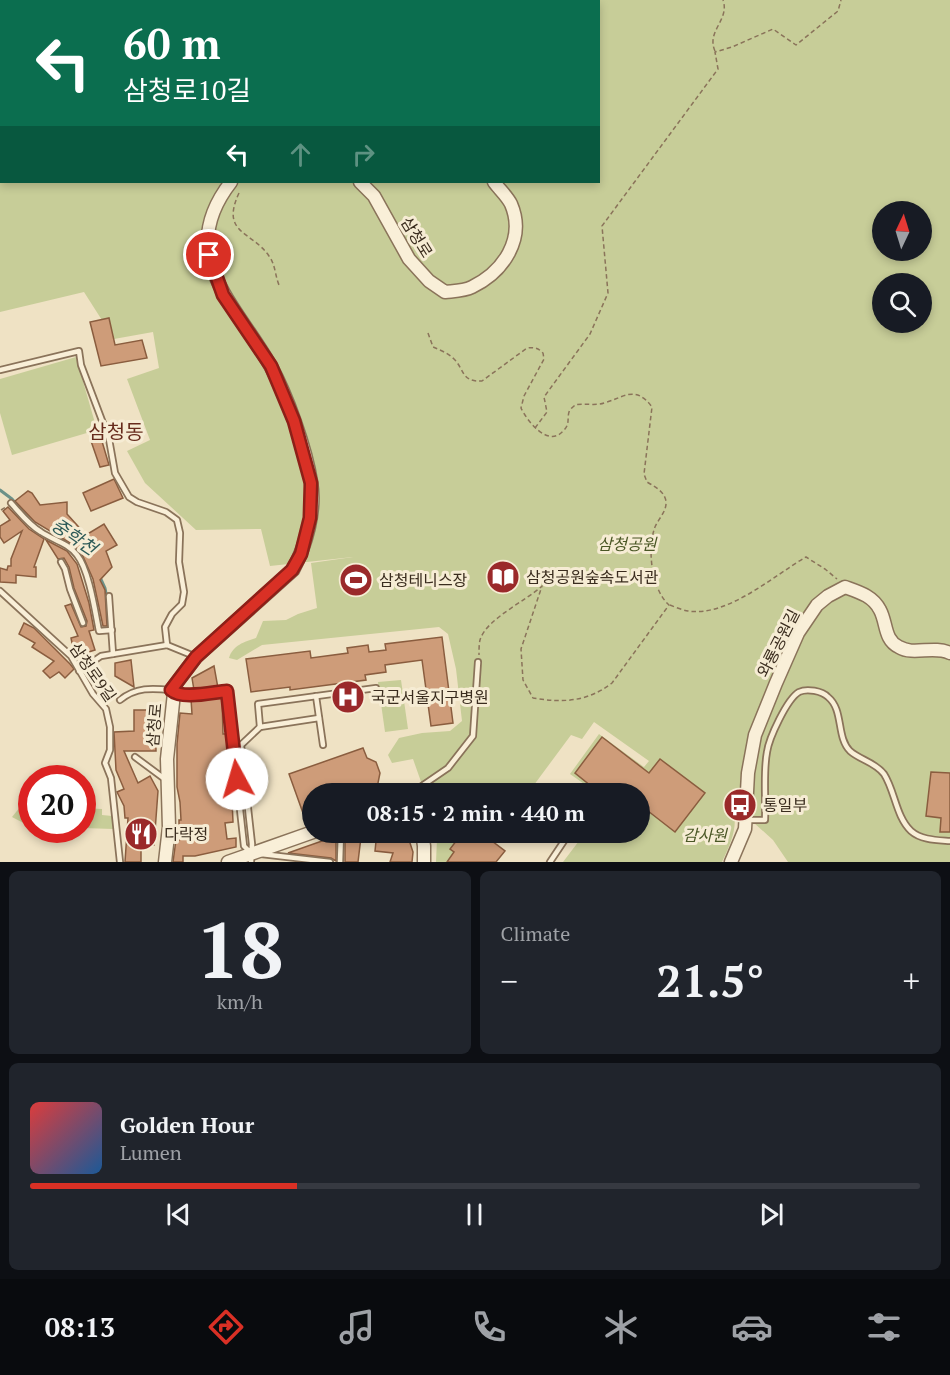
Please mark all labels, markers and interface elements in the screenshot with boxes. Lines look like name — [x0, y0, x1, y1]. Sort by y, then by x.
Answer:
text: 60 m — [123, 15, 221, 71]
icon: left — [24, 24, 102, 102]
text: 삼청로10길 — [123, 72, 251, 108]
icon: left — [221, 138, 254, 171]
icon: ahead — [284, 138, 317, 171]
icon: right — [347, 138, 380, 171]
north arrow — [872, 201, 932, 261]
map controls — [872, 201, 932, 333]
street label: 삼청로 — [396, 212, 438, 262]
pin — [183, 229, 234, 280]
icon: arrive — [192, 238, 225, 271]
button: search — [872, 273, 932, 333]
district label: 삼청동 — [88, 418, 144, 445]
water label: 중학천 — [47, 512, 104, 561]
park label: 삼청공원 — [598, 533, 658, 555]
library icon: 삼청공원숲속도서관 — [485, 559, 521, 595]
sports icon: 삼청테니스장 — [338, 562, 374, 598]
place label: 삼청공원숲속도서관 — [526, 566, 659, 588]
place label: 삼청테니스장 — [379, 569, 468, 591]
street label: 와룡공원길 — [751, 605, 805, 681]
street label: 삼청로9길 — [65, 638, 121, 706]
hospital icon: 국군서울지구병원 — [330, 679, 366, 715]
place label: 국군서울지구병원 — [371, 686, 489, 708]
street label: 삼청로 — [141, 702, 167, 748]
position arrow — [205, 747, 269, 811]
speed limit sign: 20 — [18, 765, 96, 843]
bus stop icon: 통일부 — [722, 787, 758, 823]
place label: 통일부 — [763, 794, 807, 816]
text: 08:15 · 2 min · 440 m — [367, 798, 585, 827]
restaurant icon: 다락정 — [123, 816, 159, 852]
place label: 다락정 — [164, 823, 208, 845]
park label: 감사원 — [683, 824, 728, 846]
text: 18 — [196, 897, 284, 1000]
text: Climate — [501, 920, 570, 947]
text: 21.5° — [656, 950, 764, 1010]
text: − — [501, 959, 518, 1002]
text: + — [902, 959, 920, 1002]
text: km/h — [217, 988, 263, 1015]
text: Golden Hour — [120, 1110, 254, 1139]
text: Lumen — [120, 1139, 182, 1166]
icon: previous — [162, 1198, 195, 1231]
icon: pause — [458, 1198, 491, 1231]
icon: next — [755, 1198, 788, 1231]
icon: directions — [205, 1306, 247, 1348]
icon: music — [336, 1306, 378, 1348]
icon: phone — [468, 1306, 510, 1348]
icon: climate — [600, 1306, 642, 1348]
icon: car — [731, 1306, 773, 1348]
icon: filters — [863, 1306, 905, 1348]
text: 08:13 — [45, 1309, 115, 1345]

